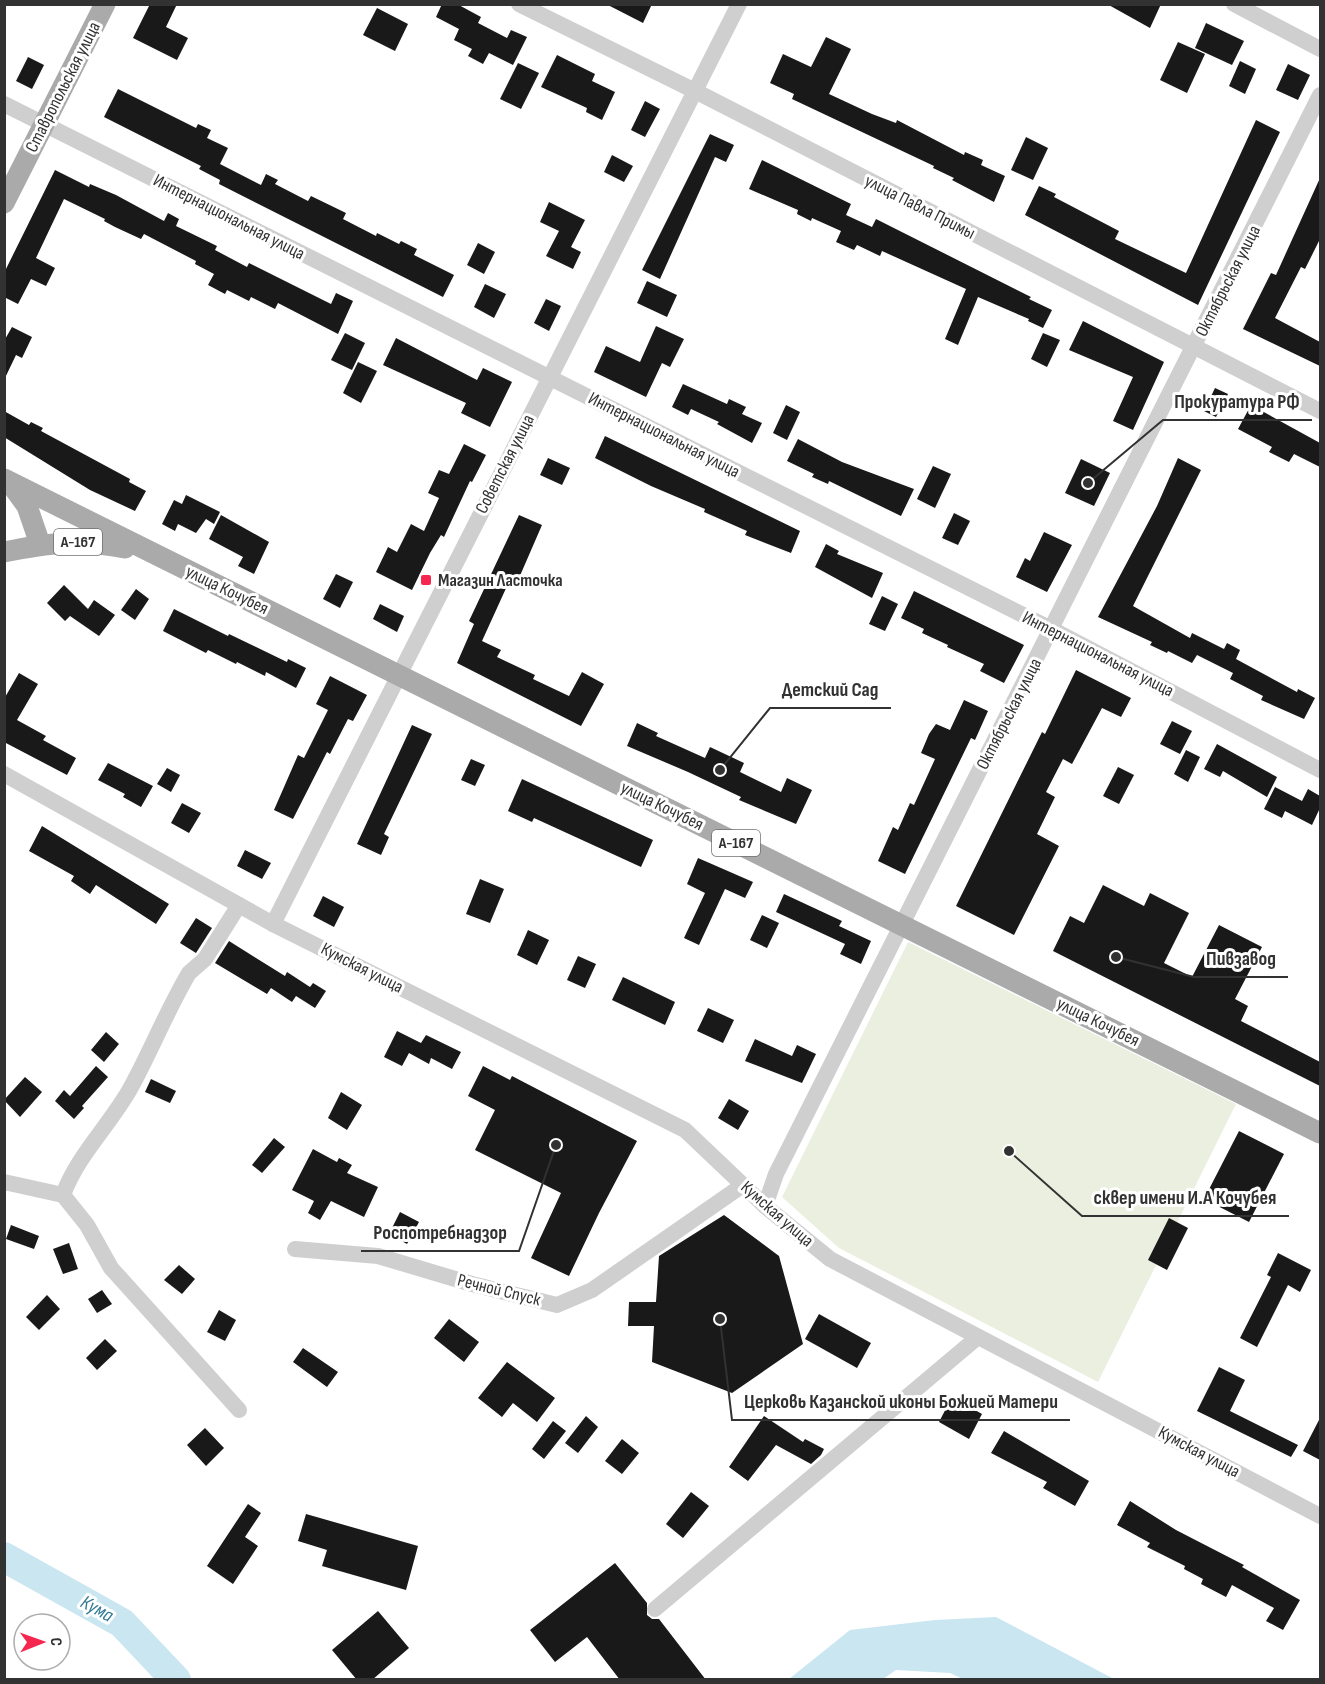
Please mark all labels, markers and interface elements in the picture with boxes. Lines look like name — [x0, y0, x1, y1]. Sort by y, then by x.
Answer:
street label: Ставропольская улица — [21, 18, 105, 156]
street label: Интернациональная улица — [150, 170, 308, 264]
street label: улица Павла Примы — [861, 170, 979, 244]
street label: Октябрьская улица — [1191, 222, 1265, 340]
callout: Прокуратура РФ — [1163, 382, 1312, 420]
street label: Интернациональная улица — [585, 388, 743, 482]
text: Прокуратура РФ — [1174, 390, 1300, 414]
street label: Советская улица — [471, 411, 539, 517]
road number: А-167 — [54, 529, 102, 555]
street label: улица Кочубея — [182, 561, 272, 619]
place label: Магазин Ласточка — [438, 570, 563, 591]
marker: Магазин Ласточка — [419, 573, 433, 587]
street label: Интернациональная улица — [1019, 607, 1177, 701]
street label: Октябрьская улица — [972, 655, 1046, 773]
callout: Детский Сад — [770, 670, 891, 708]
text: Детский Сад — [782, 678, 878, 702]
street label: улица Кочубея — [617, 777, 707, 835]
road number: А-167 — [712, 830, 760, 856]
street label: Кумская улица — [317, 938, 407, 998]
callout: Пивзавод — [1194, 939, 1288, 977]
text: Пивзавод — [1206, 947, 1276, 971]
street label: улица Кочубея — [1053, 993, 1143, 1051]
street label: Кумская улица — [736, 1177, 818, 1251]
callout: сквер имени И.А Кочубея — [1082, 1178, 1289, 1216]
text: сквер имени И.А Кочубея — [1094, 1186, 1276, 1210]
callout: Роспотребнадзор — [361, 1213, 519, 1251]
text: Роспотребнадзор — [373, 1221, 507, 1245]
street label: Речной Спуск — [455, 1270, 543, 1310]
callout: Церковь Казанской иконы Божией Матери — [732, 1382, 1070, 1420]
text: Церковь Казанской иконы Божией Матери — [744, 1390, 1058, 1414]
street label: Кумская улица — [1155, 1422, 1243, 1482]
water label: Кума — [76, 1590, 118, 1628]
north arrow — [12, 1612, 72, 1672]
text: С — [46, 1637, 65, 1646]

